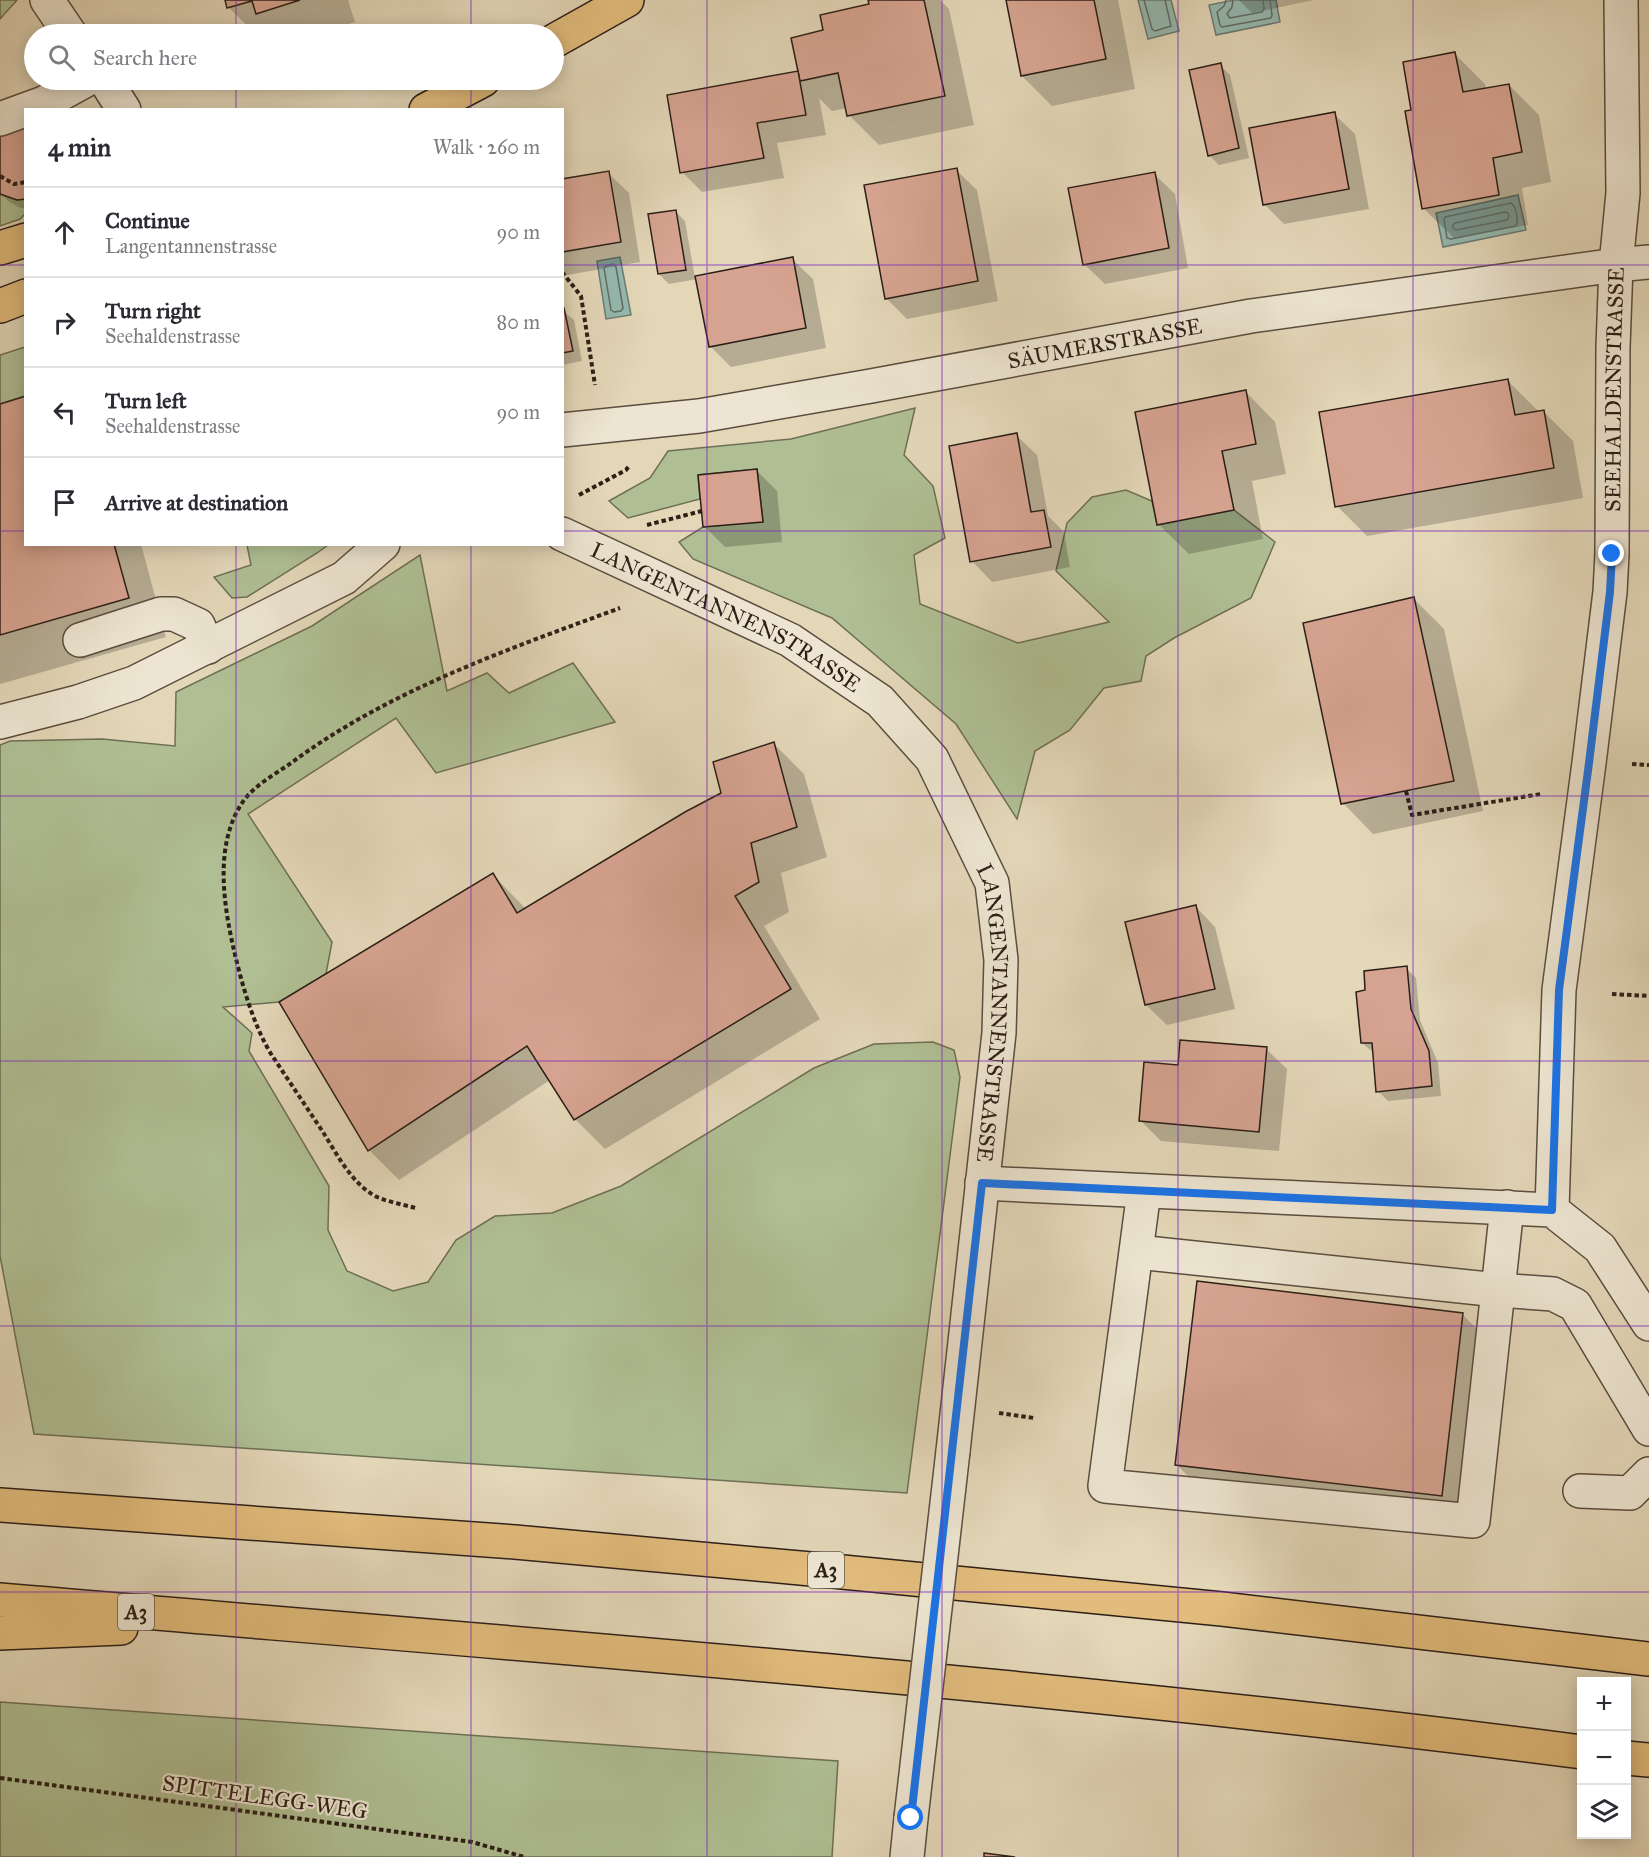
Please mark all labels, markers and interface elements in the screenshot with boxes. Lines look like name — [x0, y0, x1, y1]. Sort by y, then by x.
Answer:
search box — [24, 24, 564, 90]
icon: search — [45, 41, 78, 74]
text: Search here — [93, 44, 197, 71]
text: 4 min — [48, 131, 111, 163]
text: Walk · 260 m — [433, 135, 540, 159]
text: Continue — [105, 207, 190, 234]
icon: ahead — [48, 216, 81, 249]
text: 90 m — [497, 220, 540, 244]
text: Langentannenstrasse — [105, 234, 277, 258]
street label: SEEHALDENSTRASSE — [1599, 266, 1629, 512]
text: Turn right — [105, 297, 201, 324]
icon: right — [48, 306, 81, 339]
text: 80 m — [497, 310, 540, 334]
street label: SÄUMERSTRASSE — [1005, 312, 1204, 374]
text: Seehaldenstrasse — [105, 324, 240, 348]
text: Turn left — [105, 387, 187, 414]
icon: left — [48, 396, 81, 429]
text: 90 m — [497, 400, 540, 424]
text: Seehaldenstrasse — [105, 414, 240, 438]
icon: arrive — [48, 486, 81, 519]
text: Arrive at destination — [105, 489, 288, 516]
street label: LANGENTANNENSTRASSE — [587, 536, 867, 698]
route end — [1598, 540, 1624, 566]
street label: LANGENTANNENSTRASSE — [971, 859, 1015, 1164]
road number: A3 — [808, 1552, 844, 1588]
road number: A3 — [118, 1594, 154, 1630]
map controls — [1577, 1677, 1631, 1839]
button: + — [1577, 1677, 1631, 1731]
button: − — [1577, 1731, 1631, 1785]
street label: SPITTELEGG-WEG — [161, 1769, 369, 1825]
button: layers — [1577, 1785, 1631, 1839]
route start — [897, 1804, 923, 1830]

